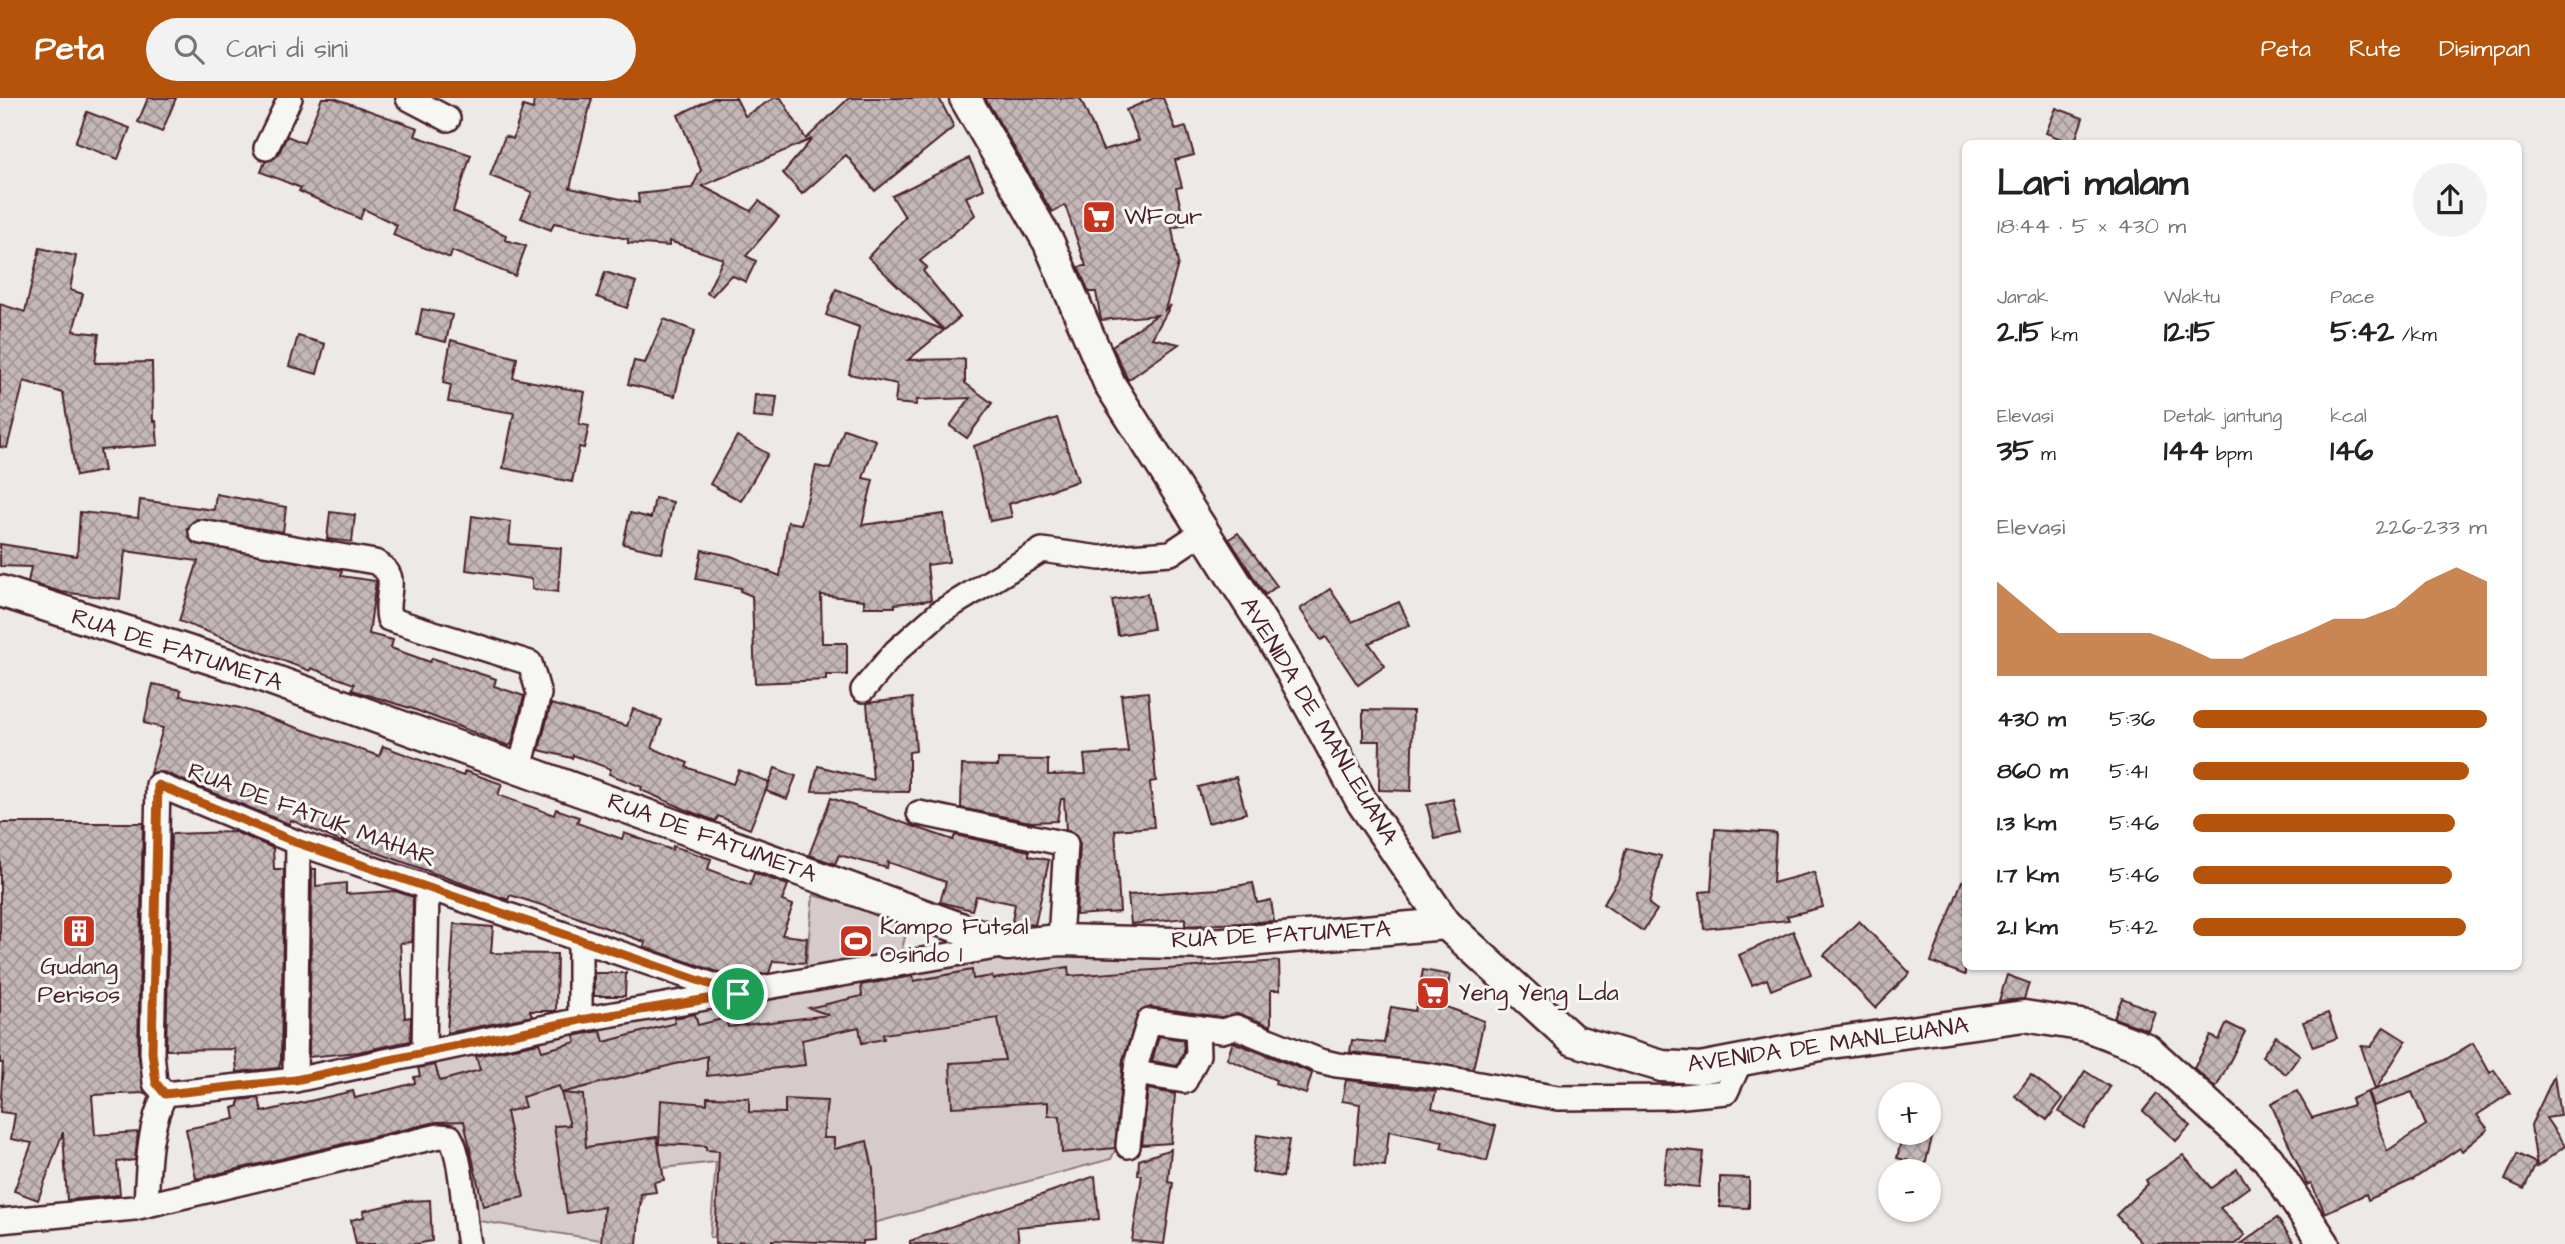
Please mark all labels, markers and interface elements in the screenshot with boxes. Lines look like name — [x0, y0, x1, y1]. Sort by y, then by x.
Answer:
search box — [146, 18, 636, 81]
text: Peta — [35, 26, 104, 72]
icon: search — [170, 30, 208, 68]
text: Cari di sini — [226, 31, 348, 67]
text: Peta — [2261, 32, 2311, 66]
text: Rute — [2349, 32, 2401, 66]
text: Disimpan — [2439, 32, 2530, 66]
text: Lari malam — [1997, 158, 2188, 210]
button: share — [2413, 163, 2487, 237]
supermarket icon: WFour — [1080, 198, 1118, 236]
place label: WFour — [1124, 200, 1202, 234]
text: 18:44 · 5 × 430 m — [1997, 210, 2186, 242]
text: Jarak — [1997, 284, 2049, 311]
text: Waktu — [2164, 284, 2220, 311]
text: Pace — [2330, 284, 2374, 311]
text: 2.15 — [1997, 311, 2043, 353]
text: 12:15 — [2164, 311, 2215, 353]
text: 5:42 — [2330, 311, 2394, 353]
text: km — [2043, 322, 2078, 349]
text: /km — [2394, 322, 2437, 349]
text: Elevasi — [1997, 403, 2053, 430]
text: Detak jantung — [2164, 403, 2282, 430]
text: kcal — [2330, 403, 2367, 430]
text: 35 — [1997, 430, 2034, 472]
text: 144 — [2164, 430, 2208, 472]
text: 146 — [2330, 430, 2373, 472]
text: m — [2034, 441, 2056, 468]
text: bpm — [2208, 441, 2252, 468]
text: Elevasi — [1997, 511, 2065, 543]
text: 226–233 m — [2375, 511, 2487, 543]
street label: AVENIDA DE MANLEUANA — [1231, 591, 1407, 851]
street label: RUA DE FATUMETA — [67, 600, 287, 700]
text: 430 m — [1997, 703, 2066, 735]
text: 5:36 — [2109, 703, 2155, 735]
street label: RUA DE FATUK MAHAR — [183, 754, 441, 876]
text: 860 m — [1997, 755, 2068, 787]
text: 5:41 — [2109, 755, 2148, 787]
street label: RUA DE FATUMETA — [603, 784, 821, 892]
text: 1.3 km — [1997, 807, 2056, 839]
text: 5:46 — [2109, 807, 2159, 839]
text: 1.7 km — [1997, 859, 2059, 891]
text: 5:46 — [2109, 859, 2159, 891]
place label: Kampo Futsal Osindo 1 — [880, 910, 1028, 972]
text: 2.1 km — [1997, 911, 2058, 943]
text: 5:42 — [2109, 911, 2158, 943]
building icon: Gudang Perisos — [60, 912, 98, 950]
street label: RUA DE FATUMETA — [1170, 912, 1392, 958]
sports icon: Kampo Futsal Osindo 1 — [837, 922, 875, 960]
place label: Gudang Perisos — [38, 950, 120, 1012]
pin — [708, 964, 768, 1024]
supermarket icon: Yeng Yeng Lda — [1414, 974, 1452, 1012]
icon: arrive — [719, 975, 757, 1013]
place label: Yeng Yeng Lda — [1458, 976, 1619, 1011]
street label: AVENIDA DE MANLEUANA — [1685, 1008, 1971, 1082]
map controls — [1878, 1082, 1941, 1222]
button: + — [1878, 1082, 1941, 1145]
button: − — [1878, 1159, 1941, 1222]

